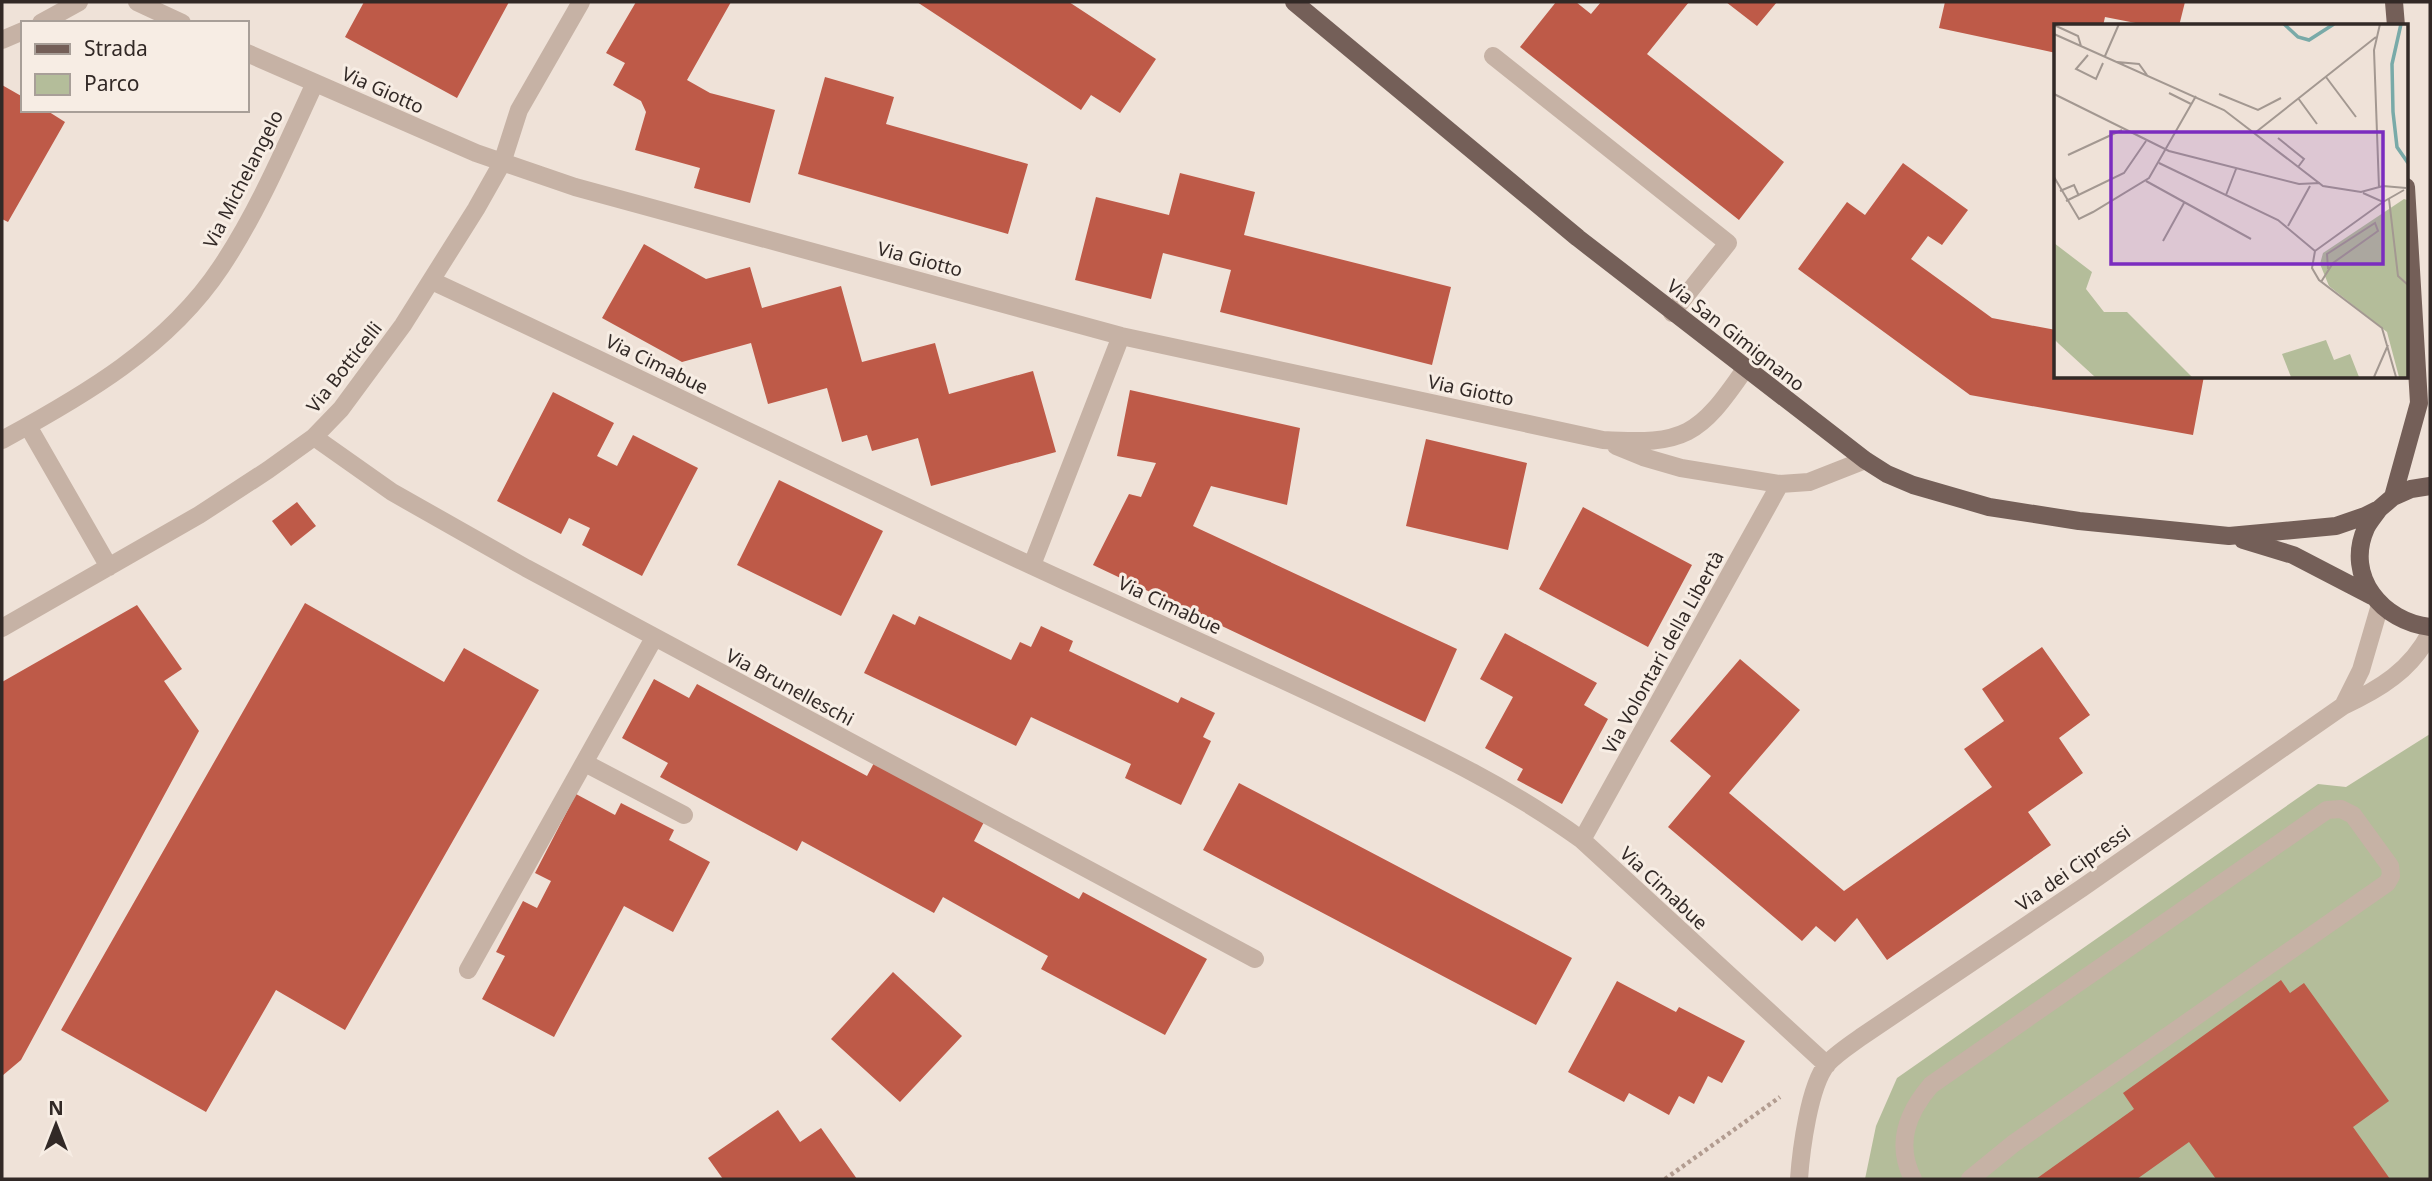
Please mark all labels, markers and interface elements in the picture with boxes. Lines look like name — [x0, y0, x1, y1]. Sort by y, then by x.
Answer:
legend — [21, 21, 248, 112]
inset map — [2054, 24, 2408, 378]
text: Strada — [84, 34, 148, 62]
street label: Via Giotto — [338, 60, 428, 120]
text: Parco — [84, 69, 140, 97]
street label: Via Michelangelo — [197, 106, 289, 252]
street label: Via Giotto — [874, 235, 966, 283]
street label: Via San Gimignano — [1662, 273, 1810, 397]
street label: Via Botticelli — [300, 316, 388, 418]
street label: Via Cimabue — [601, 328, 713, 400]
street label: Via Giotto — [1426, 368, 1516, 412]
street label: Via Volontari della Libertà — [1596, 546, 1730, 758]
street label: Via Cimabue — [1114, 570, 1226, 640]
street label: Via Brunelleschi — [721, 642, 859, 732]
street label: Via dei Cipressi — [2011, 819, 2135, 917]
street label: Via Cimabue — [1614, 841, 1714, 935]
north arrow — [21, 1090, 91, 1160]
text: N — [48, 1095, 64, 1121]

